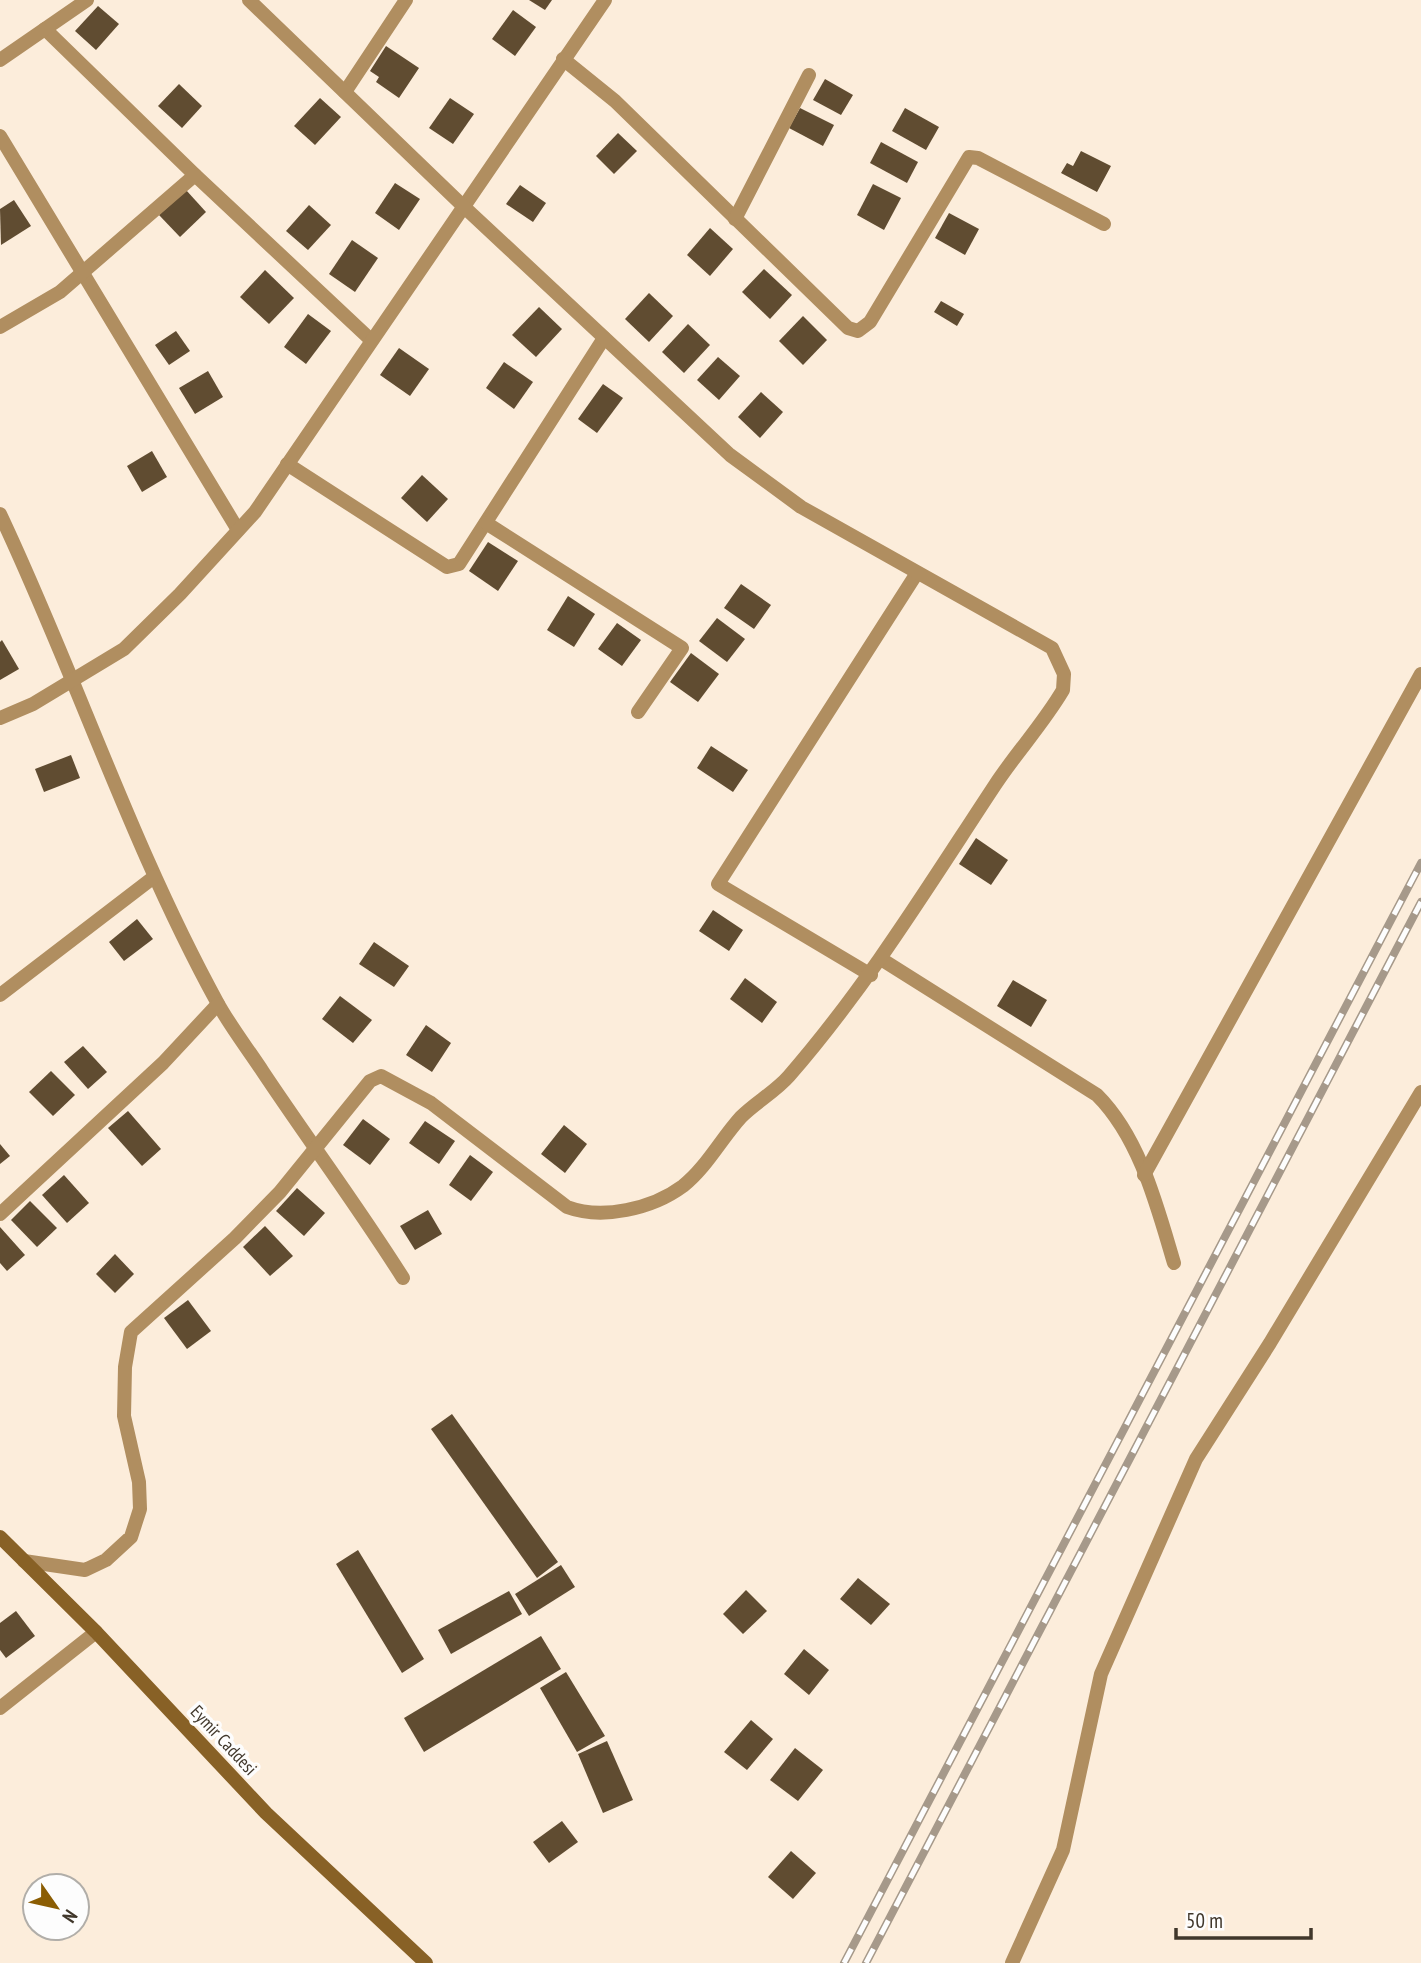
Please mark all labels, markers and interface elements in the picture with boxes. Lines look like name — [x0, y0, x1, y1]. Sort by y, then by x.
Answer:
street label: Eymir Caddesi — [186, 1700, 262, 1780]
north arrow — [21, 1872, 91, 1942]
scale bar — [1176, 1896, 1311, 1940]
text: N — [57, 1906, 83, 1927]
text: 50 m — [1186, 1907, 1223, 1934]

